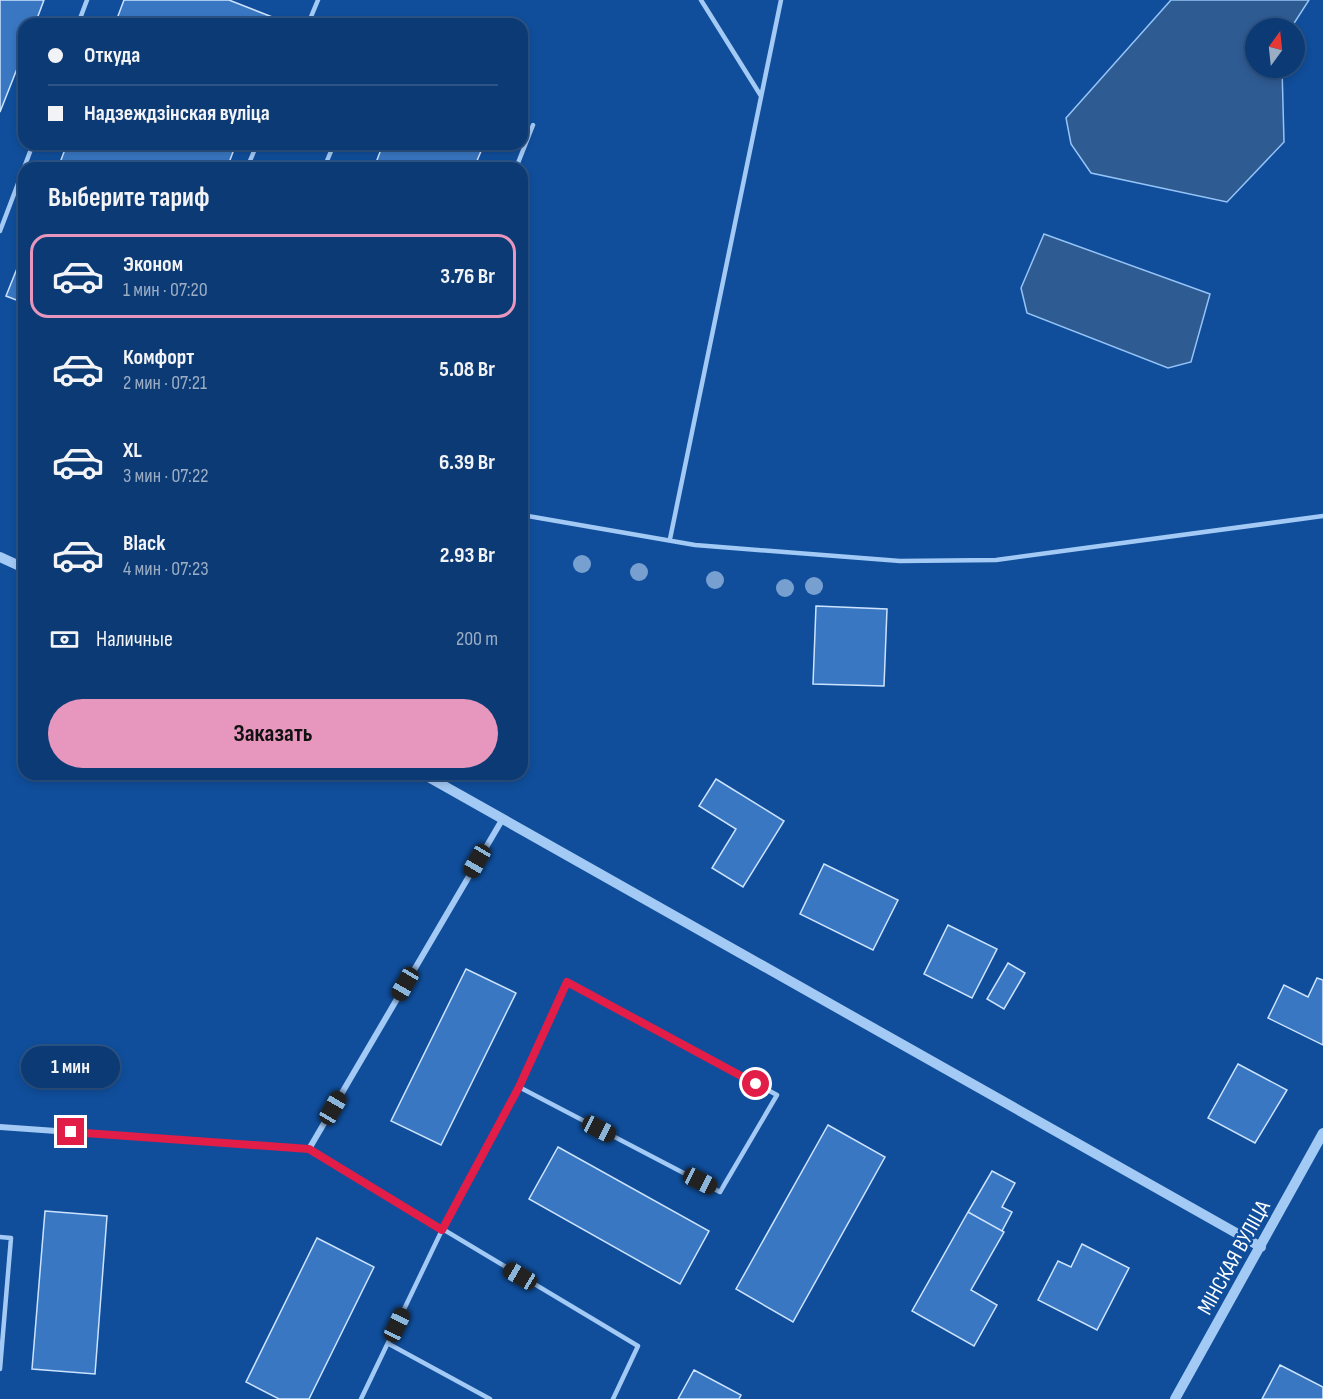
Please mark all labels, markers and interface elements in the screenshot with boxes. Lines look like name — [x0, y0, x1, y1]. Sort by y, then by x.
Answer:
north arrow — [1245, 18, 1305, 78]
map controls — [1245, 18, 1305, 78]
text: Откуда — [84, 42, 140, 69]
text: Надзеждзінская вуліца — [84, 100, 270, 127]
text: Выберите тариф — [48, 182, 210, 214]
icon: car — [51, 249, 105, 303]
text: Эконом — [123, 251, 183, 278]
text: 3.76 Br — [440, 263, 495, 290]
text: 1 мин · 07:20 — [123, 278, 208, 302]
icon: car — [51, 342, 105, 396]
text: Комфорт — [123, 344, 194, 371]
text: 5.08 Br — [439, 356, 495, 383]
text: 2 мин · 07:21 — [123, 371, 207, 395]
icon: car — [51, 435, 105, 489]
text: XL — [123, 437, 142, 464]
text: 6.39 Br — [439, 449, 495, 476]
text: 3 мин · 07:22 — [123, 464, 208, 488]
icon: car — [51, 528, 105, 582]
text: Black — [123, 530, 165, 557]
text: 2.93 Br — [440, 542, 495, 569]
text: 4 мин · 07:23 — [123, 557, 209, 581]
icon: cash — [48, 623, 81, 656]
text: Наличные — [96, 626, 173, 653]
text: 200 m — [456, 627, 498, 651]
button: Заказать — [48, 699, 498, 768]
car — [460, 841, 494, 881]
car — [388, 964, 422, 1004]
callout: 1 мин — [22, 1045, 121, 1087]
text: 1 мин — [51, 1055, 90, 1079]
route start — [742, 1070, 769, 1097]
car — [316, 1088, 350, 1128]
car — [579, 1113, 619, 1145]
route end — [57, 1118, 84, 1145]
car — [680, 1165, 720, 1197]
street label: МІНСКАЯ ВУЛІЦА — [1192, 1195, 1277, 1320]
car — [500, 1259, 540, 1293]
car — [381, 1305, 413, 1345]

